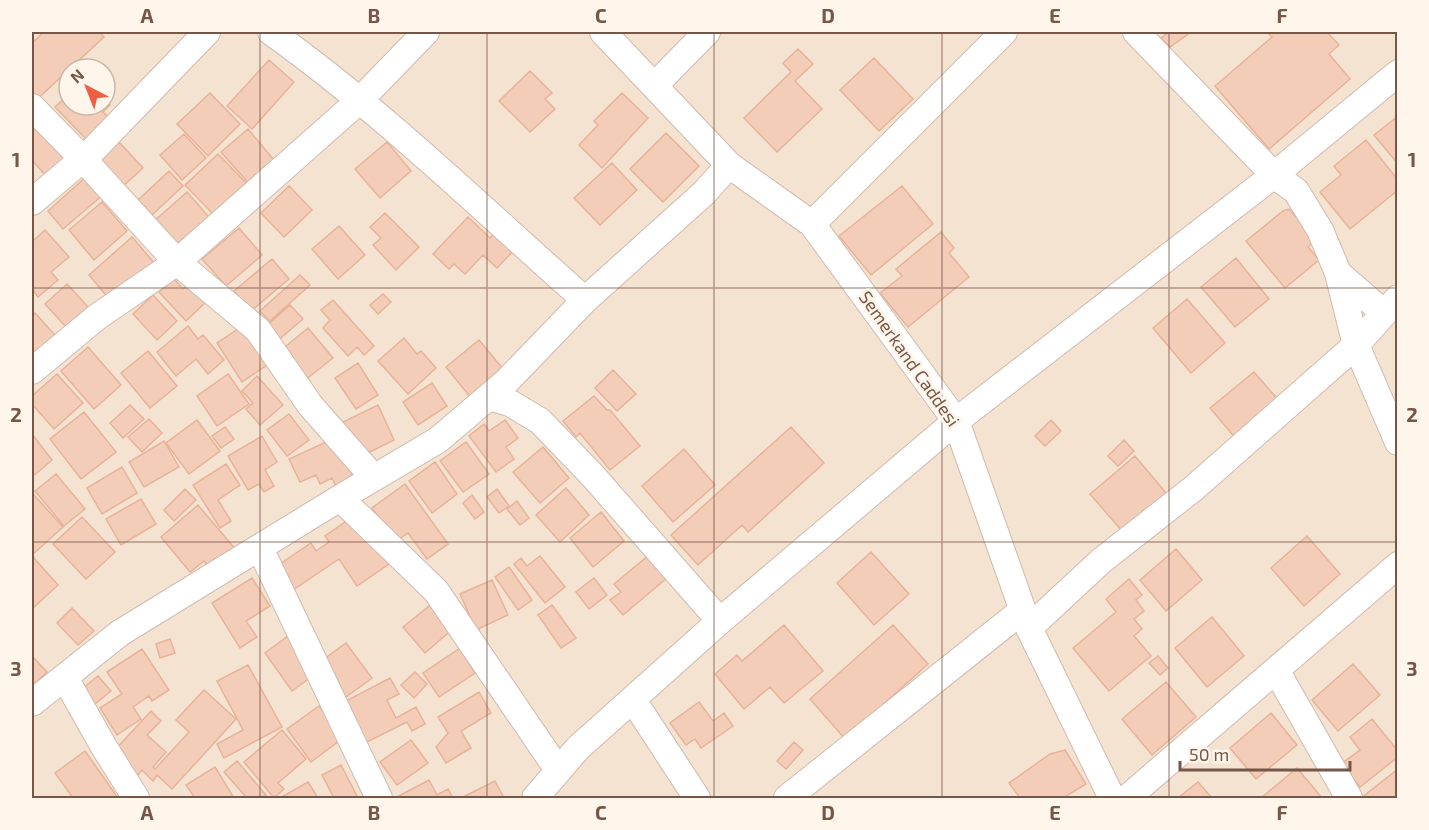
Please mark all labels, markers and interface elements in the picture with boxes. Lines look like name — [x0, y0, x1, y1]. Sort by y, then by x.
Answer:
text: A — [140, 3, 154, 27]
text: B — [368, 3, 380, 27]
text: C — [595, 3, 607, 27]
text: D — [821, 3, 835, 27]
text: E — [1049, 3, 1061, 27]
text: F — [1276, 3, 1288, 27]
north arrow — [57, 57, 117, 117]
text: N — [66, 65, 87, 86]
text: 1 — [12, 147, 20, 171]
text: 1 — [1408, 147, 1416, 171]
street label: Semerkand Caddesi — [855, 286, 965, 430]
text: 2 — [10, 402, 22, 426]
text: 2 — [1406, 402, 1418, 426]
text: 3 — [10, 656, 22, 680]
text: 3 — [1406, 656, 1418, 680]
scale bar — [1180, 734, 1350, 772]
text: 50 m — [1189, 743, 1229, 765]
text: A — [140, 800, 154, 824]
text: B — [368, 800, 380, 824]
text: C — [595, 800, 607, 824]
text: D — [821, 800, 835, 824]
text: E — [1049, 800, 1061, 824]
text: F — [1276, 800, 1288, 824]

